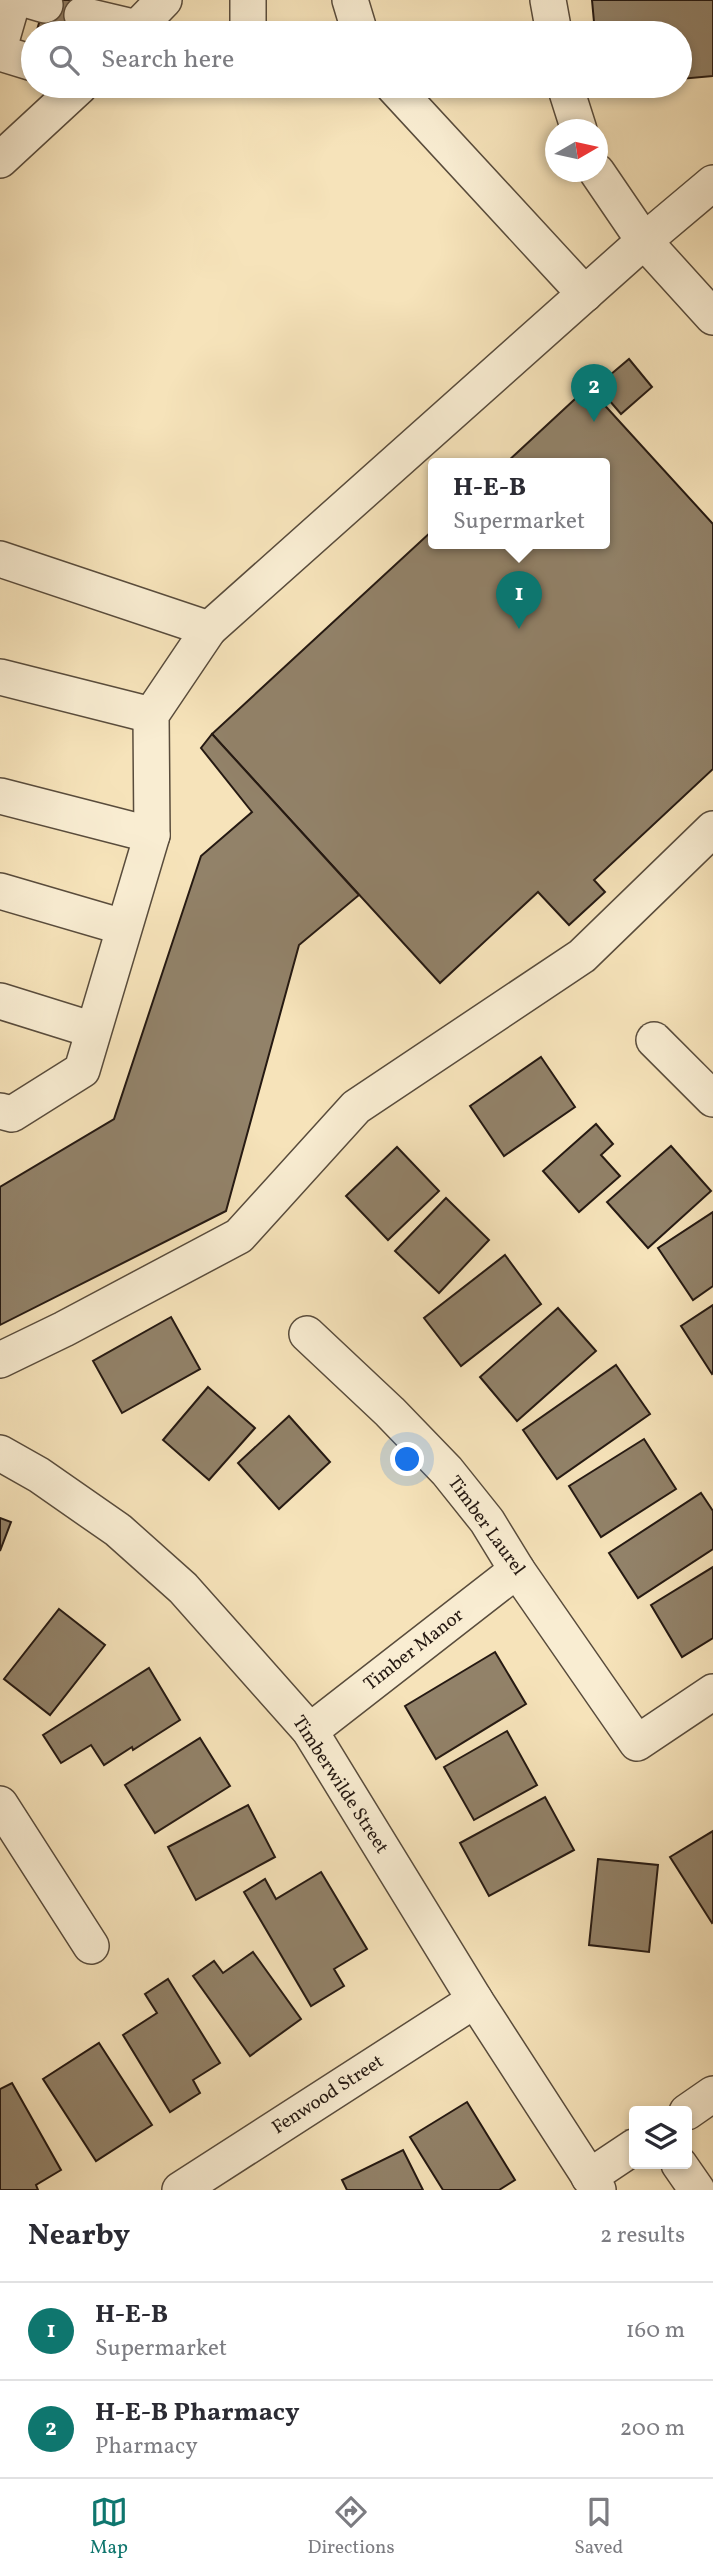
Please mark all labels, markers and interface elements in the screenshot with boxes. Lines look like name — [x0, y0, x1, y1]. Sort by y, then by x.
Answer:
search box — [21, 21, 692, 98]
icon: search — [45, 41, 83, 79]
text: Search here — [101, 42, 234, 78]
north arrow — [545, 119, 608, 182]
pin: 2 — [571, 364, 617, 422]
popup — [428, 458, 610, 549]
text: H-E-B — [453, 470, 526, 506]
text: Supermarket — [453, 506, 585, 538]
pin: 1 — [496, 571, 542, 629]
your location — [390, 1442, 424, 1476]
street label: Timber Laurel — [441, 1471, 531, 1581]
street label: Timber Manor — [359, 1603, 469, 1697]
street label: Timberwilde Street — [286, 1711, 395, 1859]
street label: Fenwood Street — [267, 2049, 389, 2141]
map controls — [629, 2106, 692, 2169]
button: layers — [629, 2106, 692, 2169]
text: Nearby — [28, 2215, 130, 2257]
text: 2 results — [600, 2220, 685, 2252]
text: H-E-B — [95, 2297, 168, 2333]
text: 1 — [46, 2315, 56, 2347]
text: 160 m — [626, 2315, 685, 2347]
text: Supermarket — [95, 2333, 227, 2365]
text: H-E-B Pharmacy — [95, 2395, 300, 2431]
text: 2 — [45, 2413, 57, 2445]
text: 200 m — [620, 2413, 685, 2445]
text: Pharmacy — [95, 2431, 198, 2463]
tab: Map — [90, 2493, 128, 2561]
tab: Directions — [308, 2493, 395, 2561]
tab: Saved — [574, 2493, 623, 2561]

